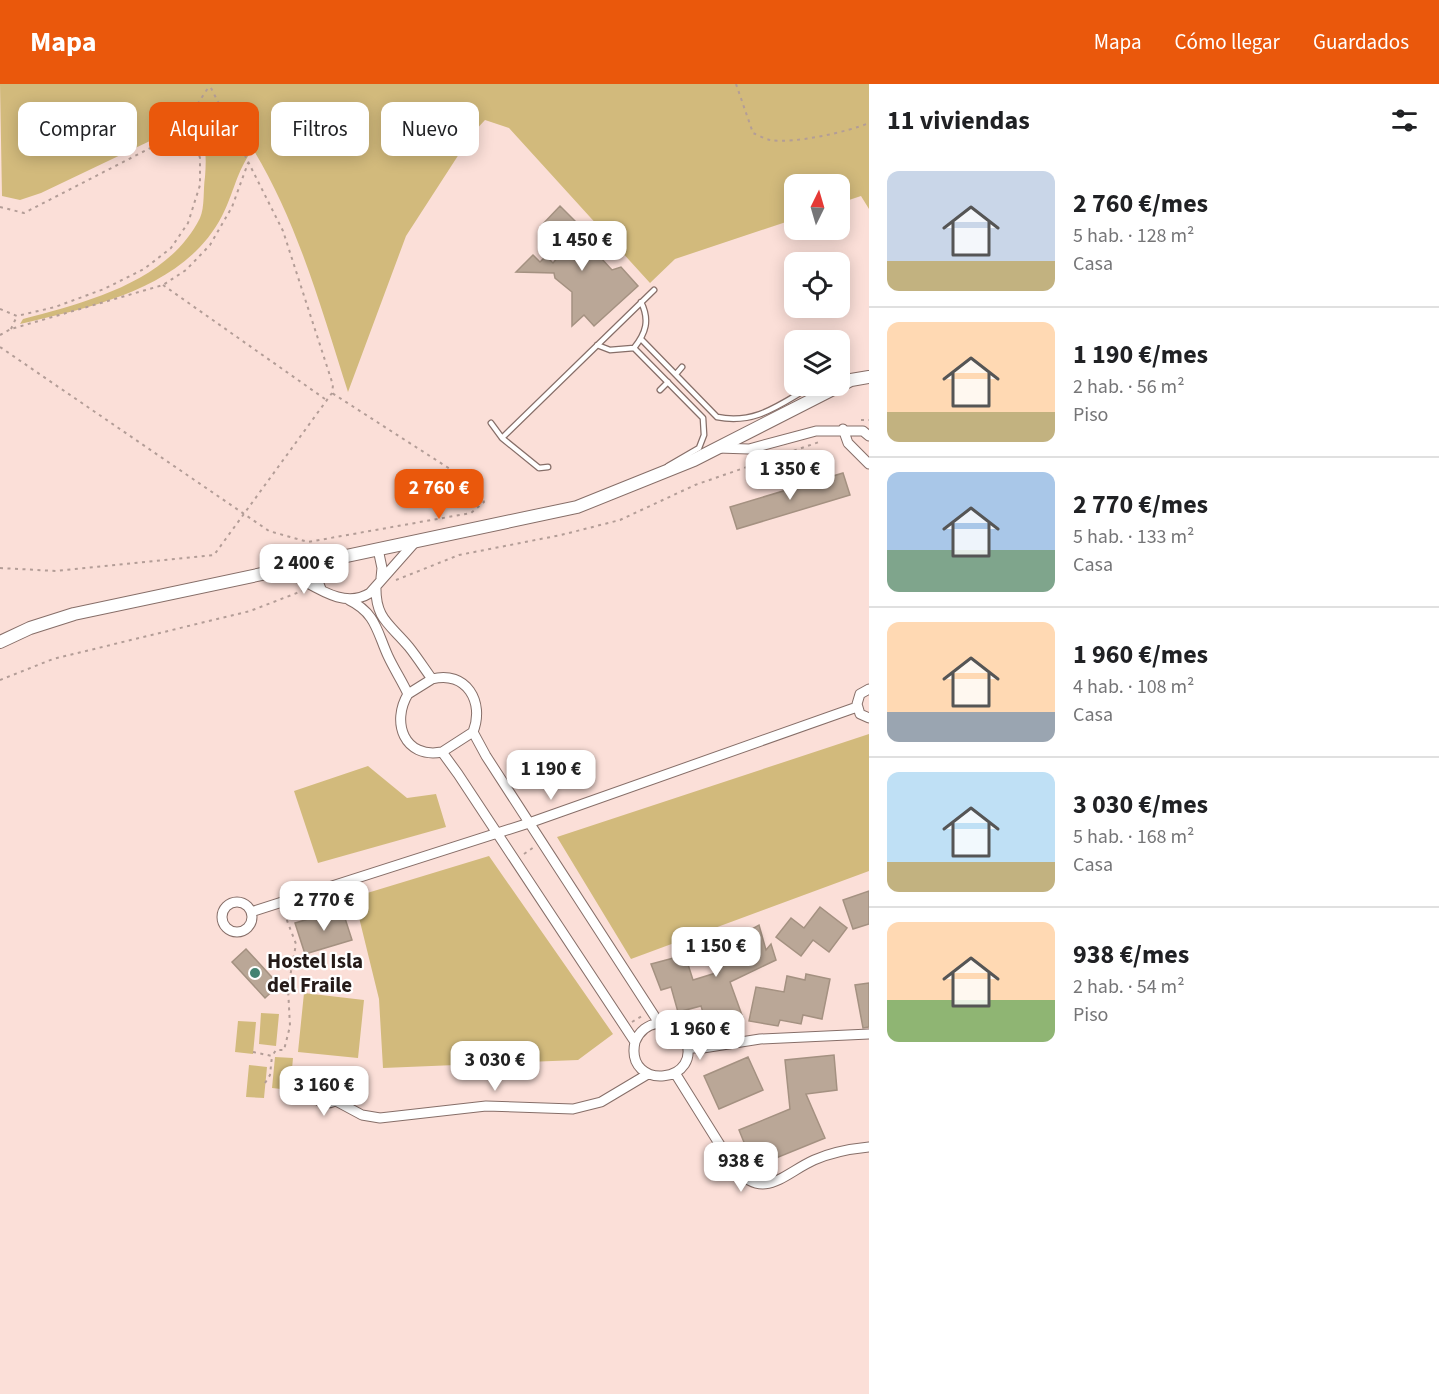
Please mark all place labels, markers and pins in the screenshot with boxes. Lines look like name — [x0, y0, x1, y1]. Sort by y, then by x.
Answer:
pin: 1 450 € — [527, 221, 637, 272]
pin: 1 350 € — [735, 450, 845, 501]
pin: 2 760 € — [384, 469, 494, 520]
pin: 2 400 € — [249, 544, 359, 595]
pin: 1 190 € — [496, 750, 606, 801]
pin: 2 770 € — [269, 881, 379, 932]
pin: 1 150 € — [661, 927, 771, 978]
place label: Hostel Isla del Fraile — [267, 946, 363, 1000]
marker: Hostel Isla del Fraile — [248, 966, 262, 980]
pin: 1 960 € — [645, 1010, 755, 1061]
pin: 3 030 € — [440, 1041, 550, 1092]
pin: 3 160 € — [269, 1066, 379, 1117]
pin: 938 € — [699, 1142, 783, 1193]

